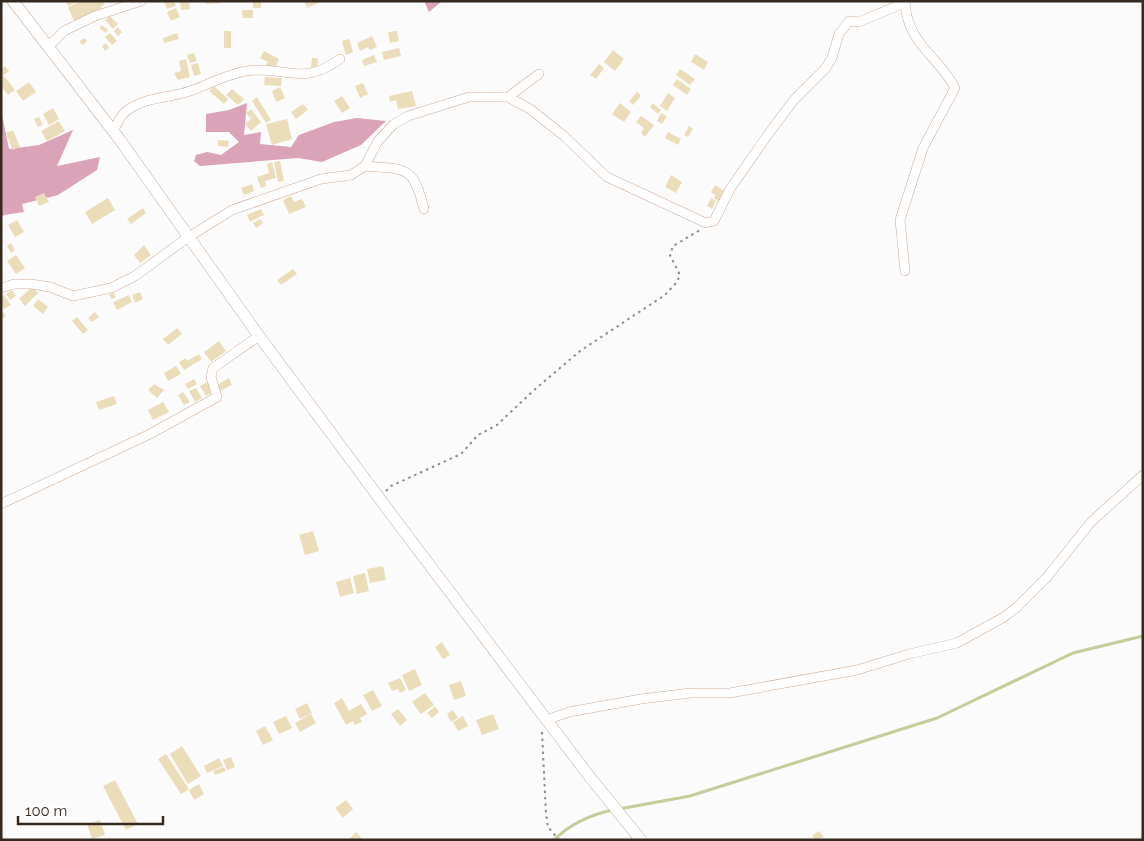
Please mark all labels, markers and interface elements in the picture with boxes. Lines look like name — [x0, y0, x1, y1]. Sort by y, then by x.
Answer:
scale bar — [18, 794, 162, 826]
text: 100 m — [25, 802, 67, 820]

